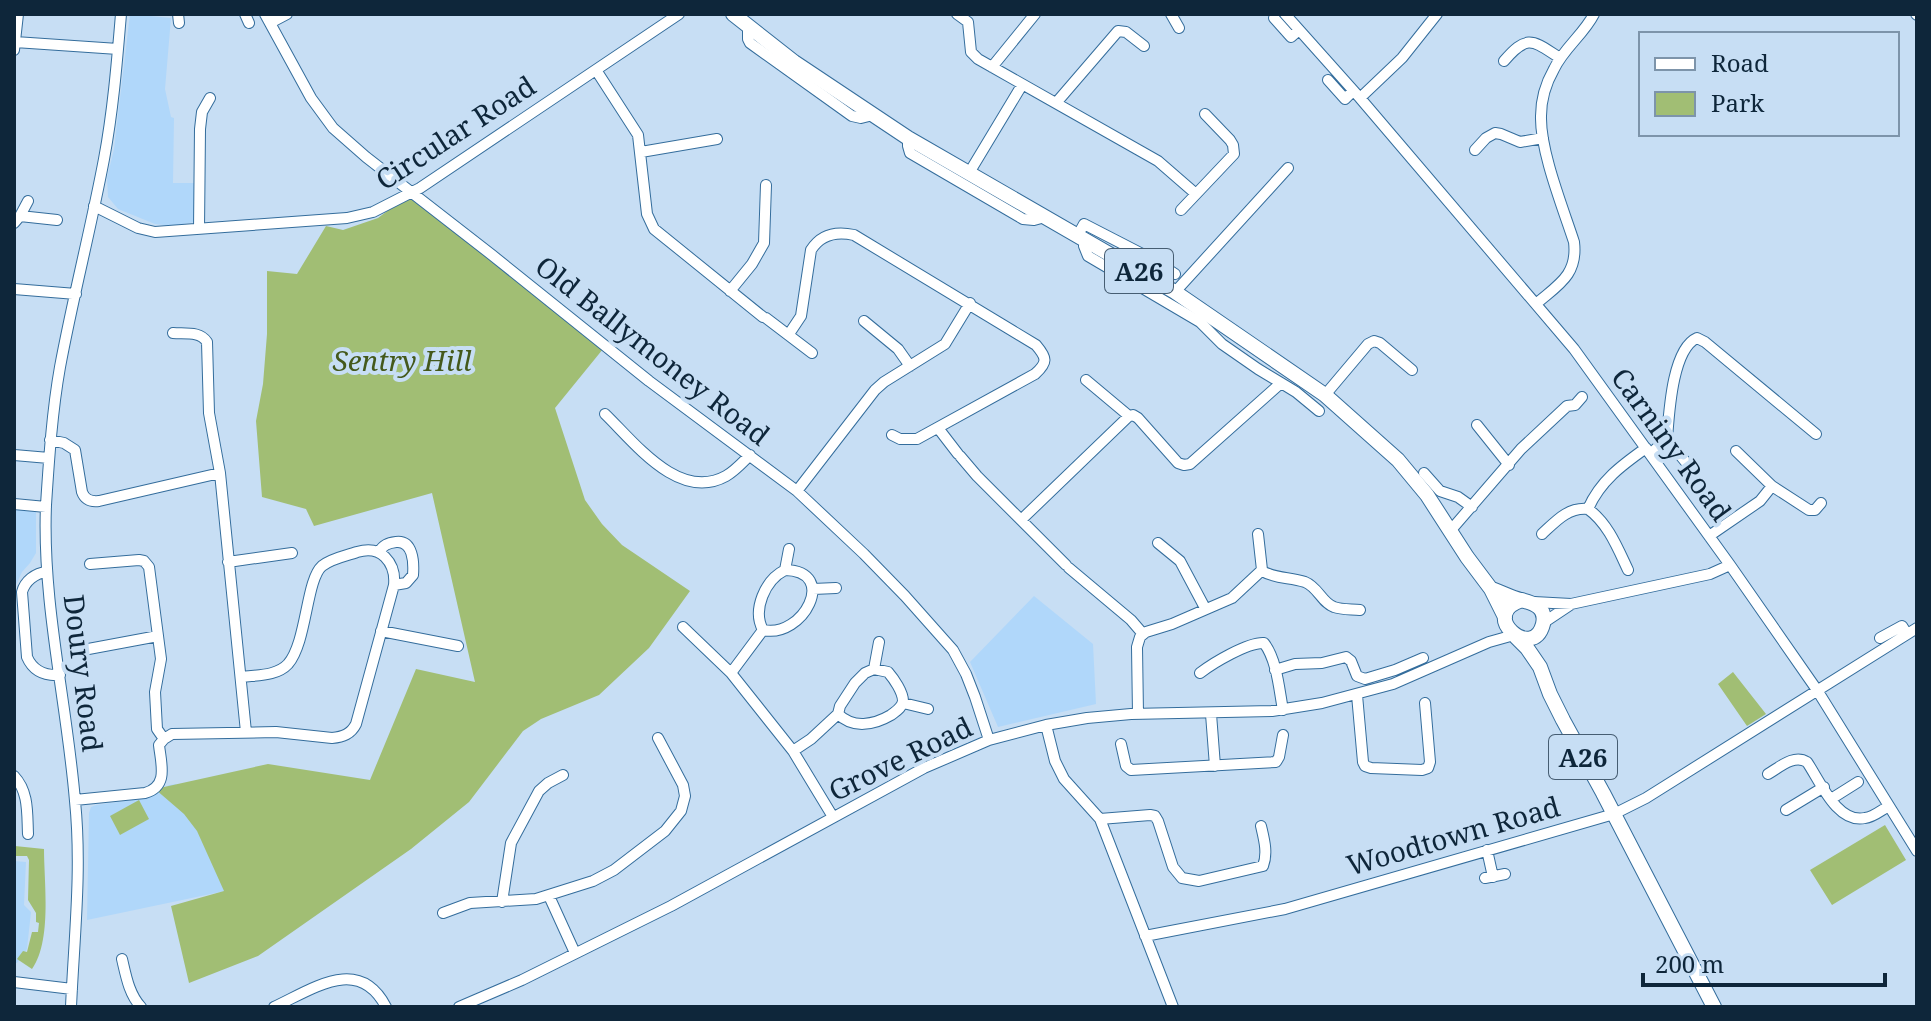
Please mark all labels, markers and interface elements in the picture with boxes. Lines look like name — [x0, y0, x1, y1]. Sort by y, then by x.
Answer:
legend — [1639, 32, 1899, 136]
text: Road — [1711, 46, 1769, 79]
street label: Circular Road — [368, 66, 542, 198]
text: Park — [1711, 86, 1765, 119]
street label: Old Ballymoney Road — [528, 247, 778, 453]
road number: A26 — [1105, 249, 1173, 293]
park label: Sentry Hill — [332, 341, 472, 379]
street label: Carniny Road — [1603, 360, 1741, 528]
street label: Doury Road — [56, 592, 112, 754]
street label: Grove Road — [822, 707, 978, 809]
road number: A26 — [1549, 735, 1617, 779]
street label: Woodtown Road — [1342, 786, 1564, 884]
scale bar — [1643, 937, 1885, 987]
text: 200 m — [1655, 947, 1724, 980]

